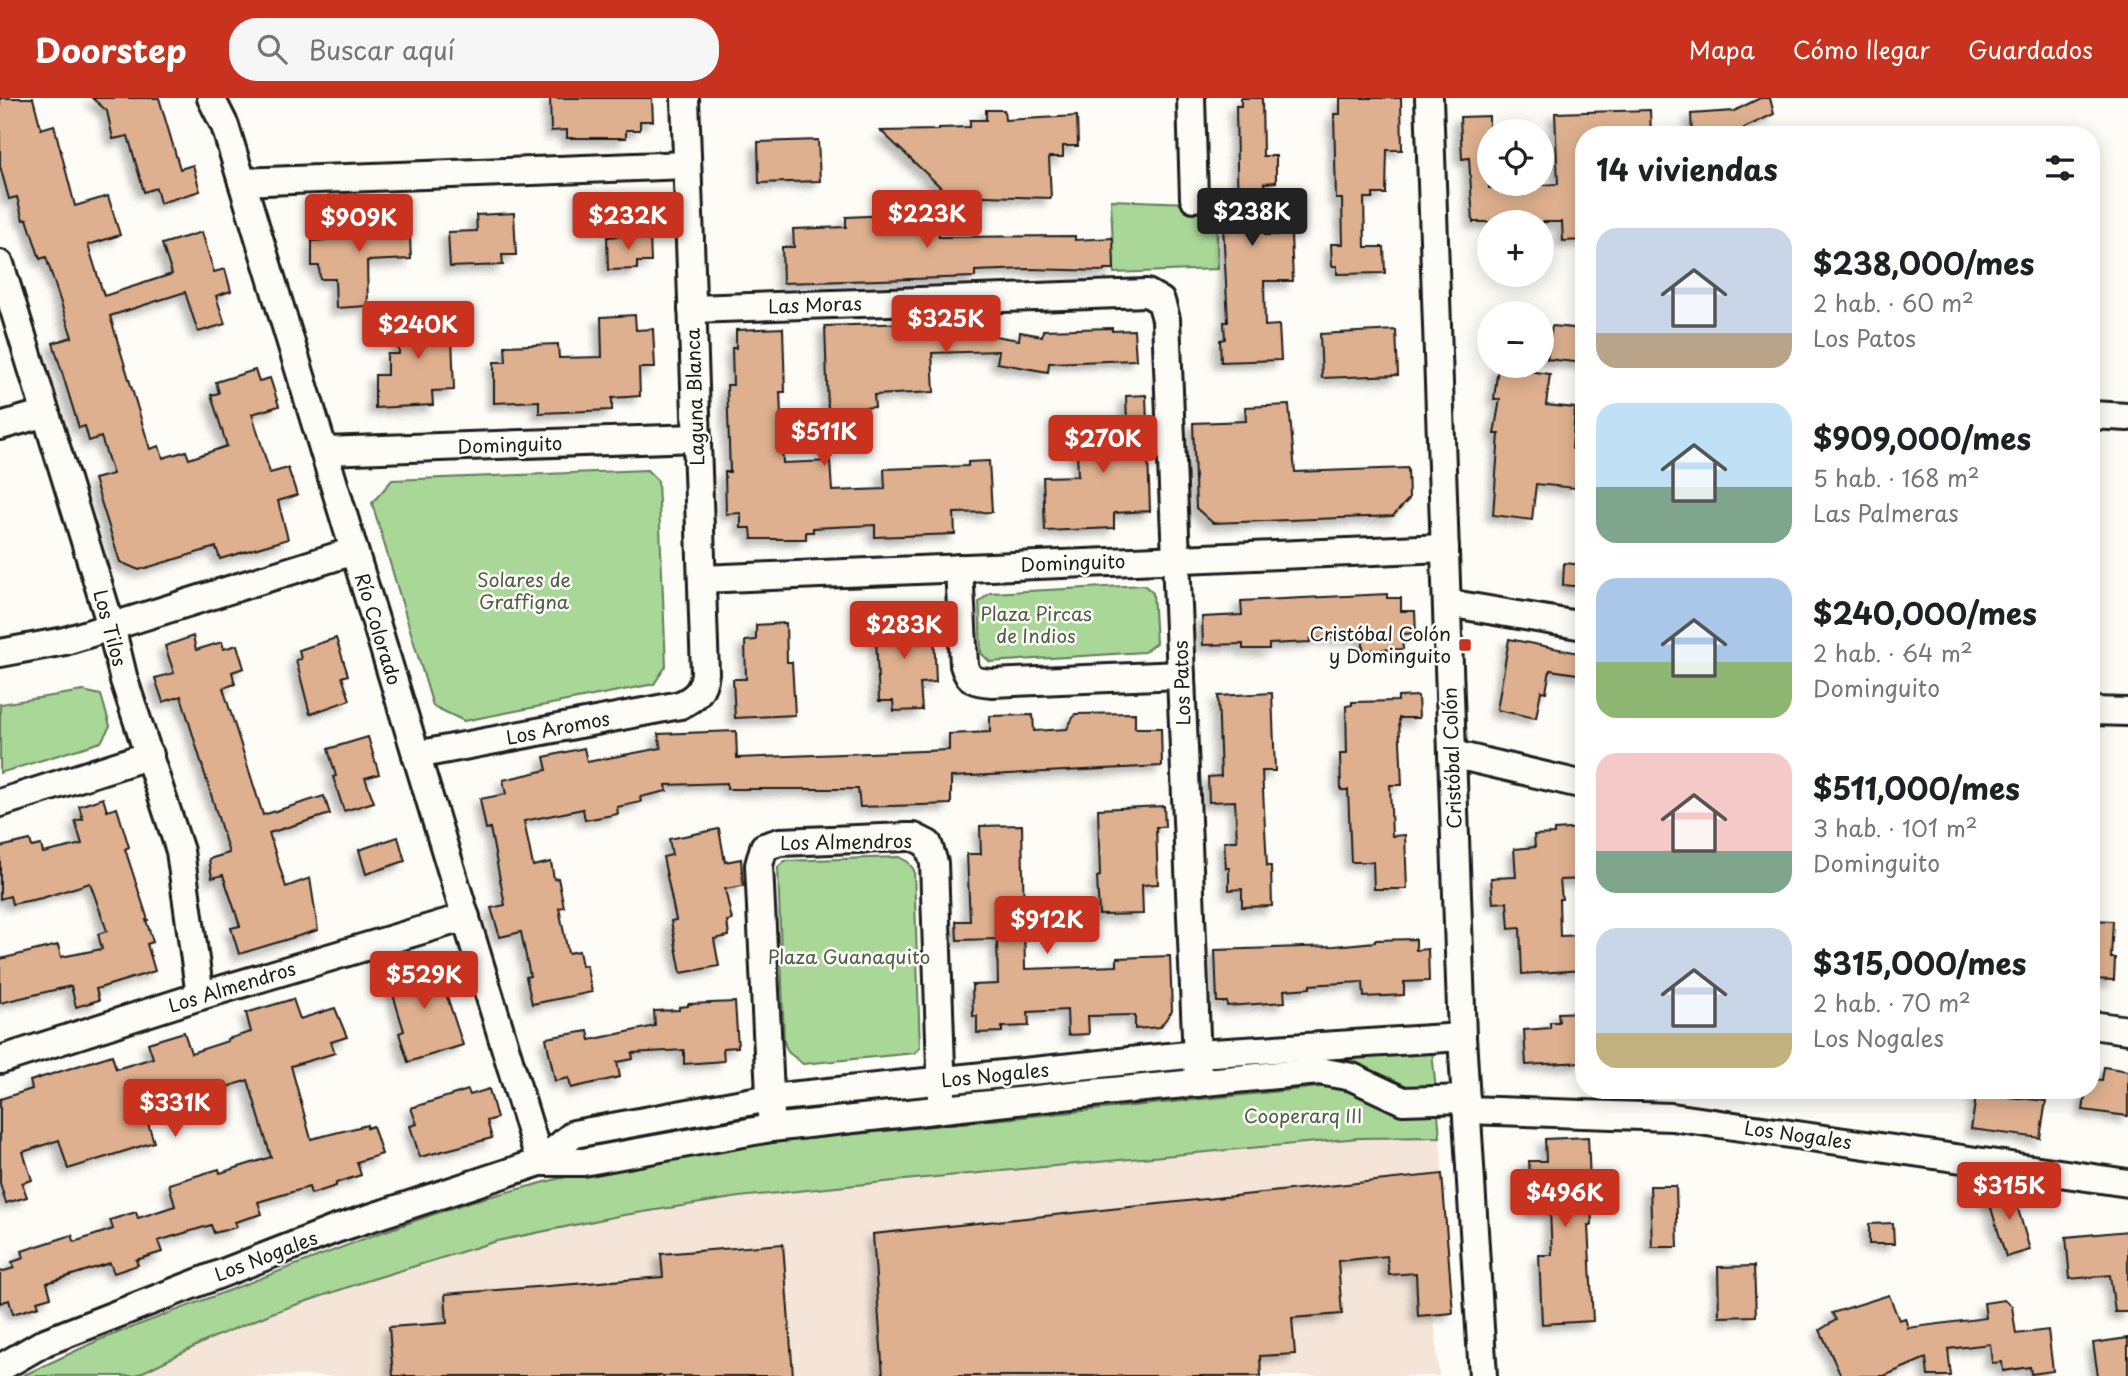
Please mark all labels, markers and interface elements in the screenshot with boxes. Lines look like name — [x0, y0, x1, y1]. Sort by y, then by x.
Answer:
search box — [229, 18, 719, 81]
text: Doorstep — [35, 24, 187, 74]
icon: search — [253, 30, 291, 68]
text: Buscar aquí — [309, 30, 455, 69]
text: Mapa — [1689, 31, 1755, 67]
text: Cómo llegar — [1793, 31, 1930, 67]
text: Guardados — [1968, 31, 2093, 67]
map controls — [1477, 119, 1554, 378]
button: locate — [1477, 119, 1554, 196]
text: 14 viviendas — [1596, 146, 1778, 191]
icon: filters — [2041, 149, 2079, 187]
pin: $238K — [1203, 188, 1301, 248]
pin: $223K — [878, 190, 976, 250]
pin: $232K — [579, 192, 677, 252]
text: $238K — [1213, 193, 1291, 228]
pin: $909K — [310, 194, 408, 254]
text: $223K — [888, 195, 966, 230]
text: $232K — [589, 197, 667, 232]
text: $909K — [321, 199, 397, 234]
button: + — [1477, 210, 1554, 287]
text: $238,000/mes — [1813, 240, 2034, 285]
icon: home — [1652, 256, 1736, 340]
text: 2 hab. · 60 m² — [1813, 285, 1974, 320]
street label: Las Moras — [768, 288, 862, 320]
pin: $325K — [897, 296, 995, 355]
text: $325K — [908, 300, 984, 335]
button: − — [1477, 301, 1554, 378]
pin: $240K — [369, 302, 467, 361]
text: $240K — [378, 306, 458, 341]
text: Los Patos — [1813, 320, 1916, 355]
street label: Laguna Blanca — [678, 328, 710, 466]
pin: $511K — [775, 408, 873, 468]
text: $511K — [791, 413, 857, 448]
text: $909,000/mes — [1813, 415, 2031, 460]
pin: $270K — [1054, 416, 1152, 475]
text: $270K — [1064, 420, 1142, 455]
street label: Dominguito — [457, 428, 563, 460]
icon: home — [1652, 431, 1736, 515]
text: 5 hab. · 168 m² — [1813, 460, 1980, 495]
text: Las Palmeras — [1813, 495, 1959, 530]
street label: Dominguito — [1020, 546, 1126, 578]
park label: Solares de Graffigna — [477, 565, 571, 615]
street label: Río Colorado — [349, 569, 409, 688]
street label: Los Tilos — [87, 586, 135, 669]
text: $240,000/mes — [1813, 590, 2037, 635]
park label: Plaza Pircas de Indios — [980, 599, 1092, 649]
pin: $283K — [855, 602, 953, 661]
text: $283K — [866, 606, 942, 641]
icon: home — [1652, 606, 1736, 690]
place label: Cristóbal Colón y Dominguito — [1309, 619, 1451, 669]
text: 2 hab. · 64 m² — [1813, 635, 1973, 670]
marker: Cristóbal Colón y Dominguito — [1457, 637, 1473, 653]
street label: Los Patos — [1166, 640, 1196, 726]
text: Dominguito — [1813, 670, 1940, 705]
street label: Cristóbal Colón — [1435, 687, 1467, 829]
street label: Los Aromos — [504, 703, 612, 751]
text: $511,000/mes — [1813, 765, 2020, 810]
icon: home — [1652, 781, 1736, 865]
text: 3 hab. · 101 m² — [1813, 810, 1978, 845]
street label: Los Almendros — [780, 826, 912, 856]
text: Dominguito — [1813, 845, 1940, 880]
pin: $912K — [998, 896, 1096, 956]
text: $912K — [1010, 901, 1084, 936]
text: $315,000/mes — [1813, 940, 2026, 985]
park label: Plaza Guanaquito — [768, 942, 930, 970]
pin: $529K — [375, 951, 473, 1011]
street label: Los Almendros — [165, 953, 299, 1019]
text: $529K — [386, 956, 462, 991]
icon: home — [1652, 956, 1736, 1040]
text: 2 hab. · 70 m² — [1813, 985, 1971, 1020]
text: Los Nogales — [1813, 1020, 1944, 1055]
street label: Los Nogales — [940, 1054, 1050, 1094]
pin: $331K — [126, 1080, 224, 1139]
text: $331K — [139, 1084, 211, 1119]
park label: Cooperarq III — [1244, 1101, 1362, 1129]
street label: Los Nogales — [1743, 1113, 1854, 1155]
pin: $315K — [1960, 1162, 2058, 1222]
text: $315K — [1973, 1167, 2045, 1202]
pin: $496K — [1516, 1170, 1614, 1229]
text: $496K — [1526, 1174, 1604, 1209]
street label: Los Nogales — [210, 1223, 321, 1288]

